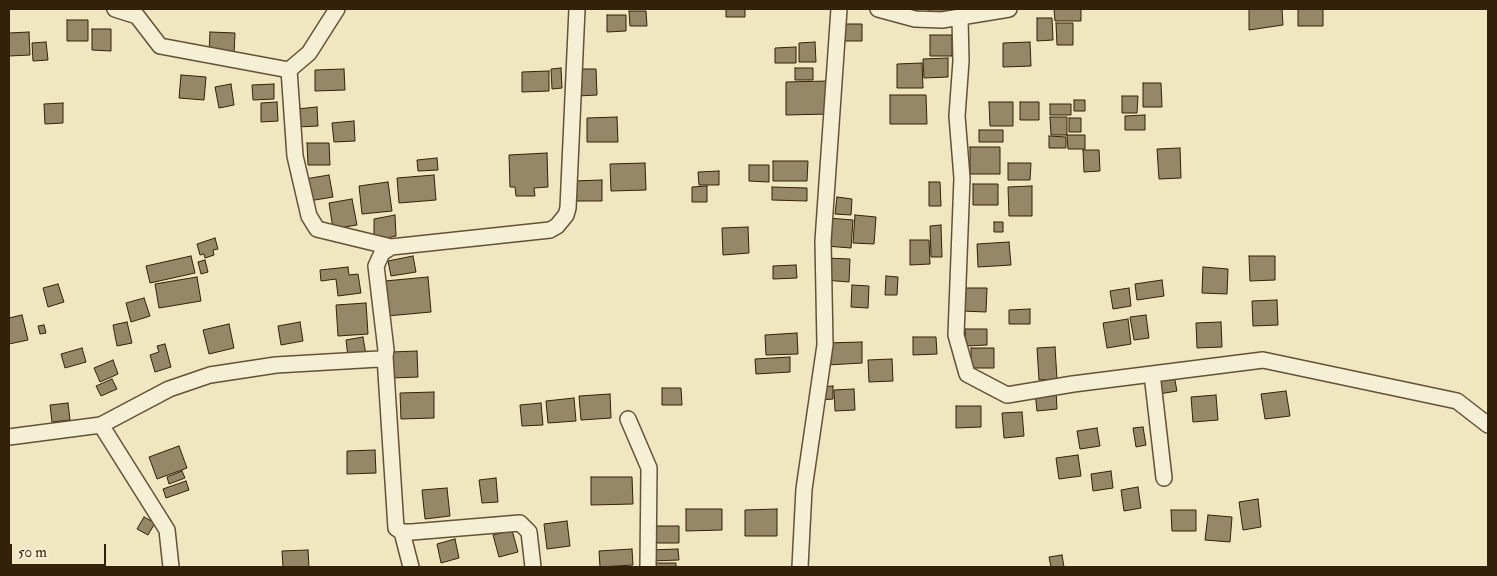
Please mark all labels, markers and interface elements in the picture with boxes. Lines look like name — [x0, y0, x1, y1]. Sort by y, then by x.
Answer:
scale bar — [12, 534, 109, 566]
text: 50 m — [18, 543, 47, 562]

